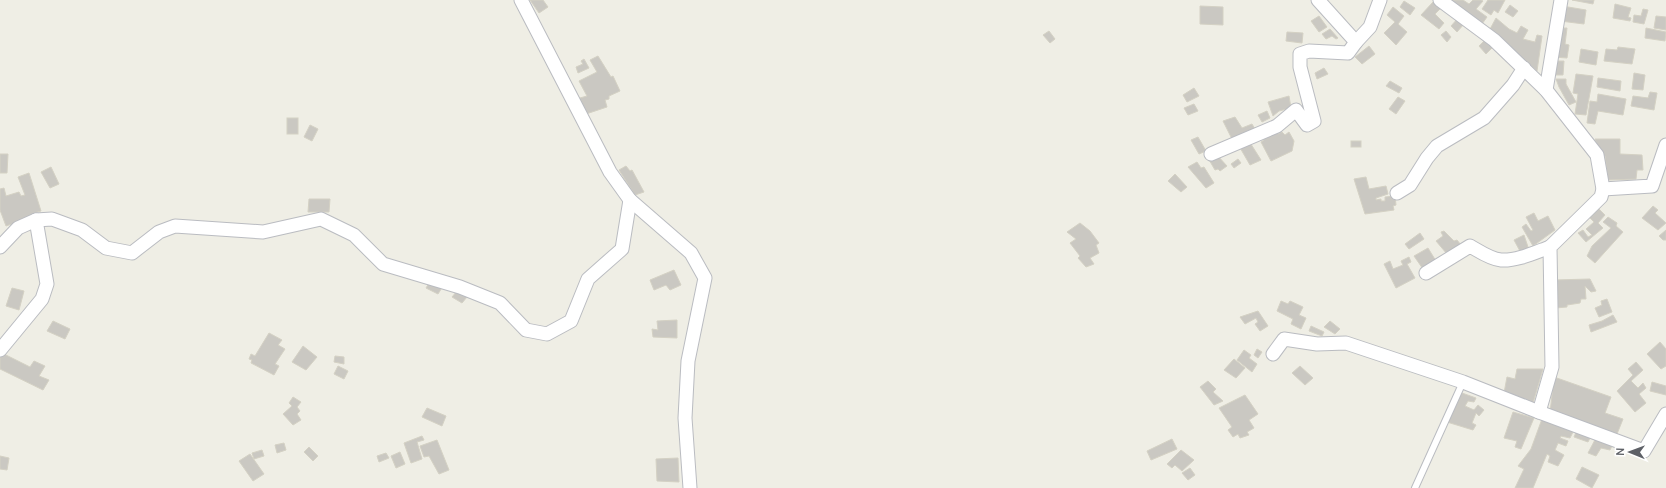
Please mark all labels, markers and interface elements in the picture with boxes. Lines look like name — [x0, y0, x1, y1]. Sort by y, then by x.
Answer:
north arrow — [1610, 432, 1650, 472]
text: N — [1612, 448, 1627, 456]

